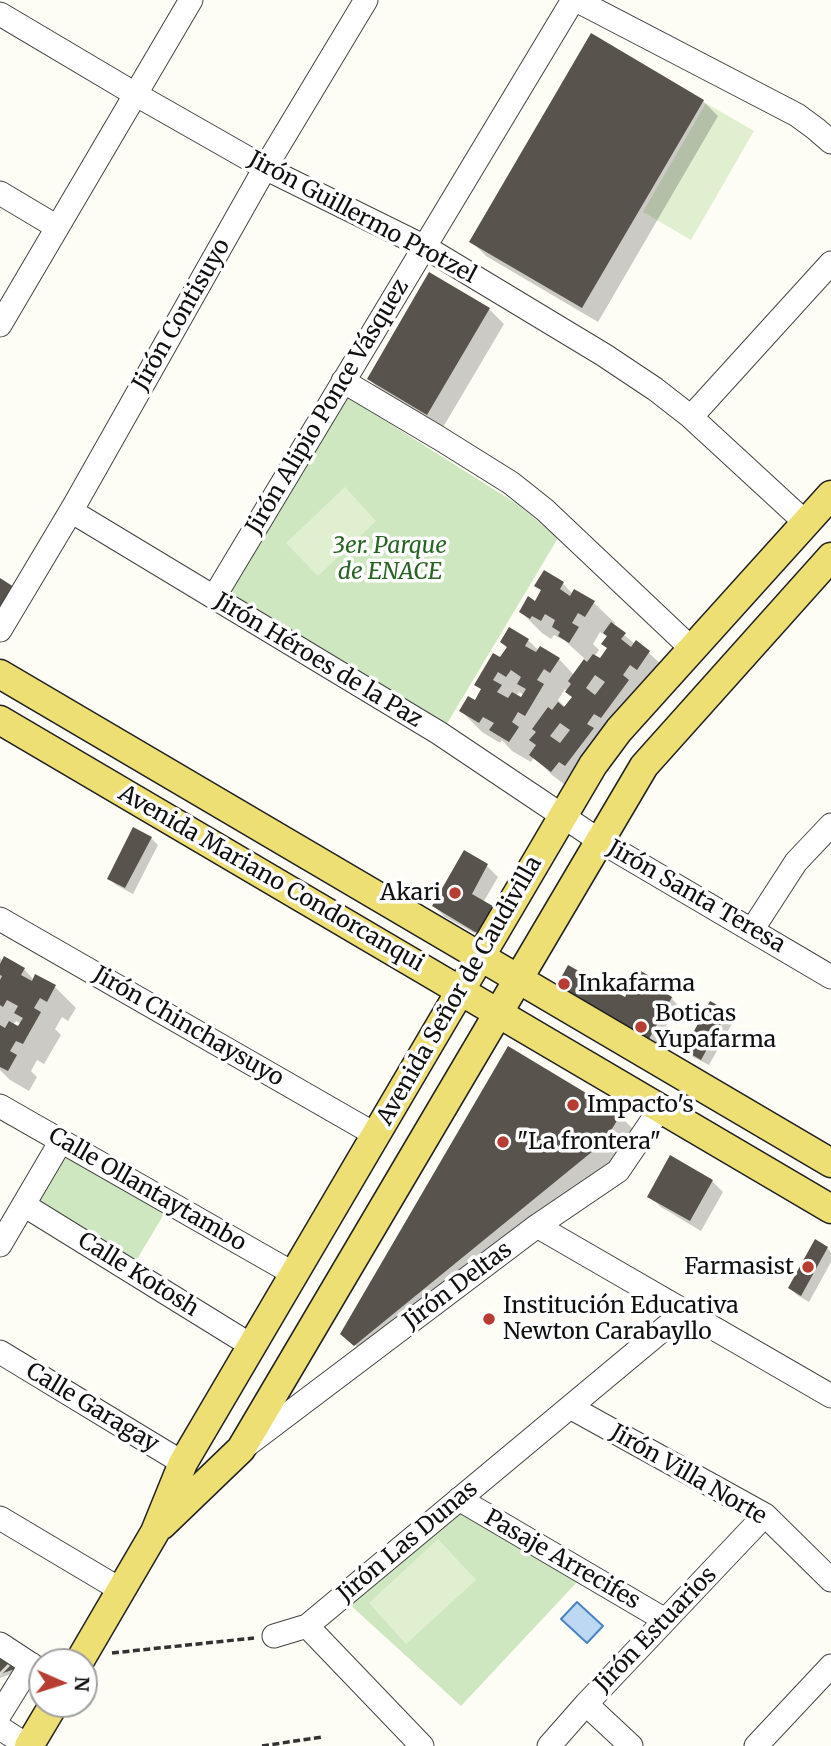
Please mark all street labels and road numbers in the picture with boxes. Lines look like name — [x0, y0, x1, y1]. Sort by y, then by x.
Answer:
street label: Jirón Guillermo Protzel — [243, 146, 481, 290]
street label: Jirón Contisuyo — [127, 234, 237, 396]
street label: Jirón Alipio Ponce Vásquez — [241, 275, 415, 539]
street label: Jirón Héroes de la Paz — [209, 588, 427, 734]
street label: Avenida Mariano Condorcanqui — [113, 780, 429, 978]
street label: Jirón Santa Teresa — [602, 835, 790, 959]
street label: Avenida Señor de Caudivilla — [372, 852, 548, 1130]
street label: Jirón Chinchaysuyo — [88, 961, 288, 1093]
street label: Calle Ollantaytambo — [43, 1122, 251, 1258]
street label: Calle Kotosh — [73, 1227, 203, 1323]
street label: Jirón Deltas — [398, 1236, 518, 1336]
street label: Calle Garagay — [21, 1358, 163, 1458]
street label: Jirón Villa Norte — [605, 1419, 771, 1531]
street label: Jirón Las Dunas — [332, 1475, 484, 1609]
street label: Pasaje Arrecifes — [479, 1504, 645, 1616]
street label: Jirón Estuarios — [589, 1562, 723, 1698]

